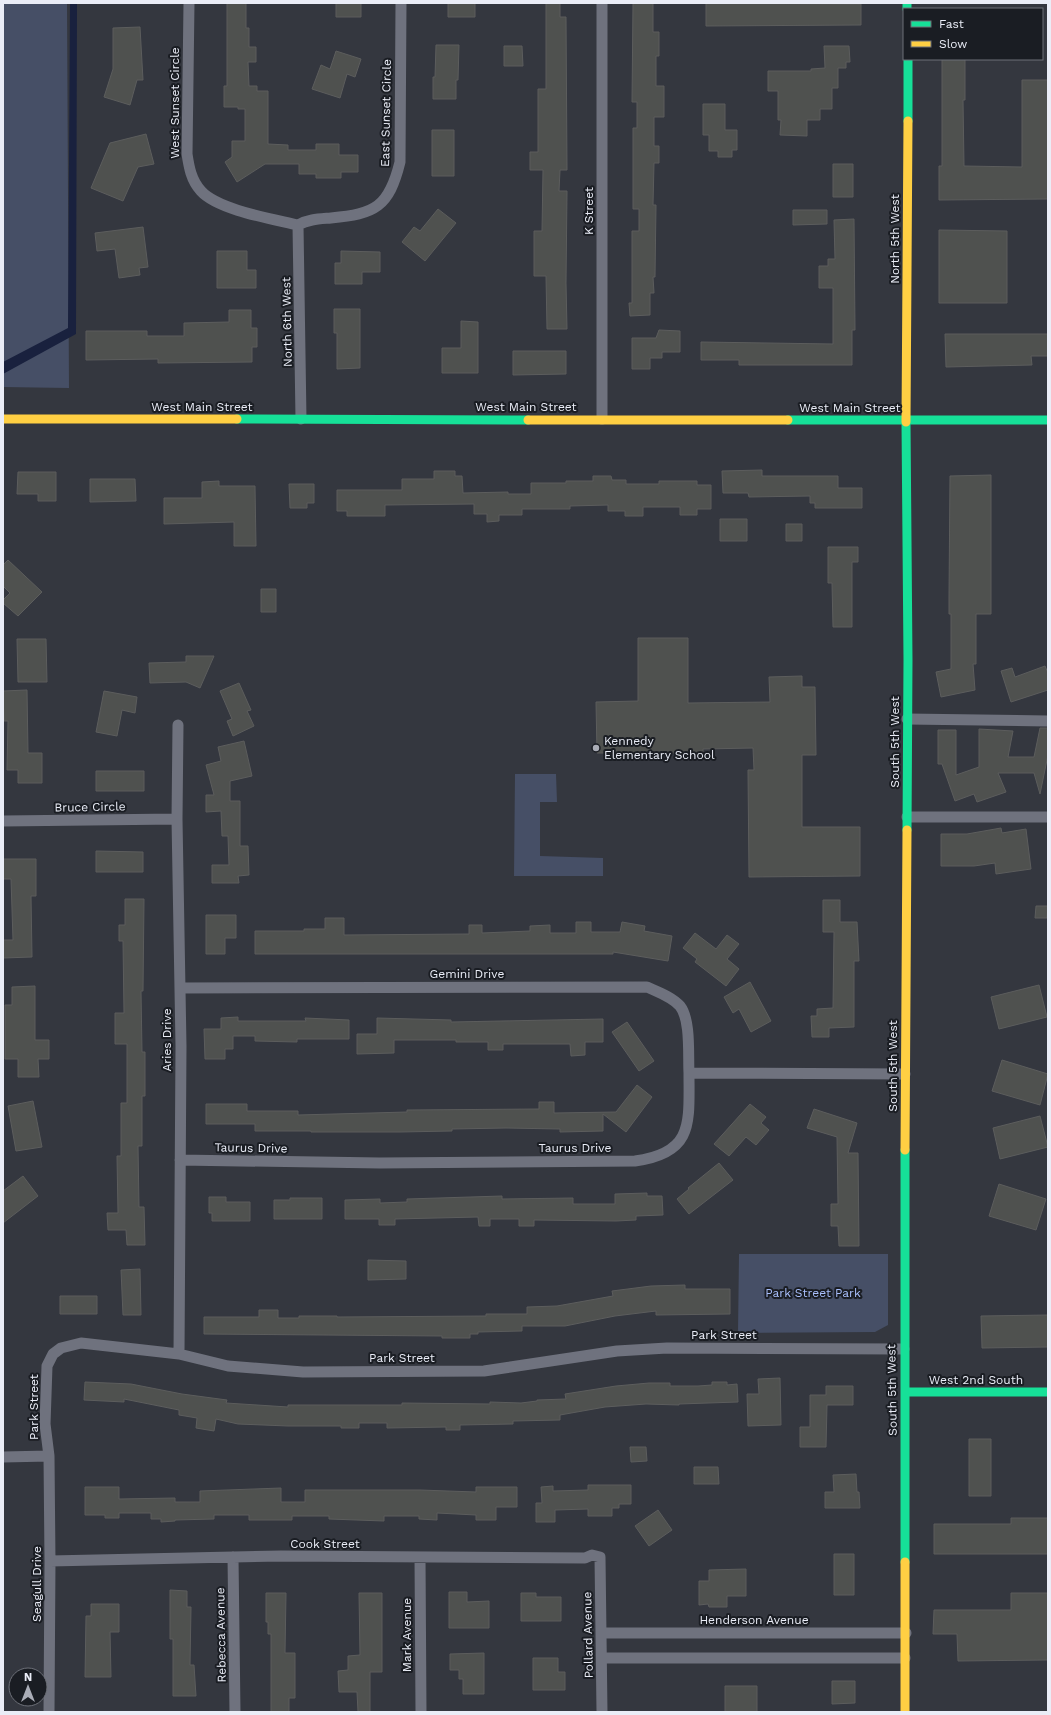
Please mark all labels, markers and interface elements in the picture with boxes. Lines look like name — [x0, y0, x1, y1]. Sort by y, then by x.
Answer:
legend — [903, 8, 1043, 60]
text: Fast — [939, 17, 964, 31]
text: Slow — [939, 37, 967, 51]
street label: West Sunset Circle — [168, 47, 182, 159]
street label: East Sunset Circle — [378, 59, 394, 167]
street label: K Street — [582, 187, 596, 235]
street label: North 5th West — [888, 194, 902, 284]
street label: North 6th West — [279, 277, 295, 367]
street label: West Main Street — [151, 400, 253, 414]
street label: West Main Street — [475, 400, 577, 414]
street label: West Main Street — [799, 401, 901, 415]
street label: South 5th West — [888, 696, 902, 788]
place label: Kennedy Elementary School — [604, 734, 715, 762]
marker: Kennedy Elementary School — [591, 743, 601, 753]
street label: Bruce Circle — [54, 799, 126, 815]
street label: Gemini Drive — [430, 967, 504, 981]
street label: Aries Drive — [160, 1008, 174, 1072]
street label: South 5th West — [886, 1020, 900, 1112]
street label: Taurus Drive — [214, 1140, 288, 1156]
street label: Taurus Drive — [539, 1141, 611, 1155]
park label: Park Street Park — [765, 1286, 861, 1300]
street label: Park Street — [691, 1328, 757, 1342]
street label: South 5th West — [884, 1344, 900, 1436]
street label: Park Street — [369, 1351, 435, 1365]
street label: West 2nd South — [929, 1373, 1023, 1387]
street label: Park Street — [27, 1374, 41, 1440]
street label: Cook Street — [290, 1537, 360, 1551]
street label: Seagull Drive — [30, 1546, 44, 1622]
street label: Rebecca Avenue — [213, 1587, 229, 1683]
street label: Pollard Avenue — [580, 1591, 596, 1679]
street label: Mark Avenue — [400, 1598, 414, 1672]
street label: Henderson Avenue — [699, 1613, 809, 1627]
north arrow — [8, 1667, 48, 1707]
text: N — [24, 1671, 32, 1684]

